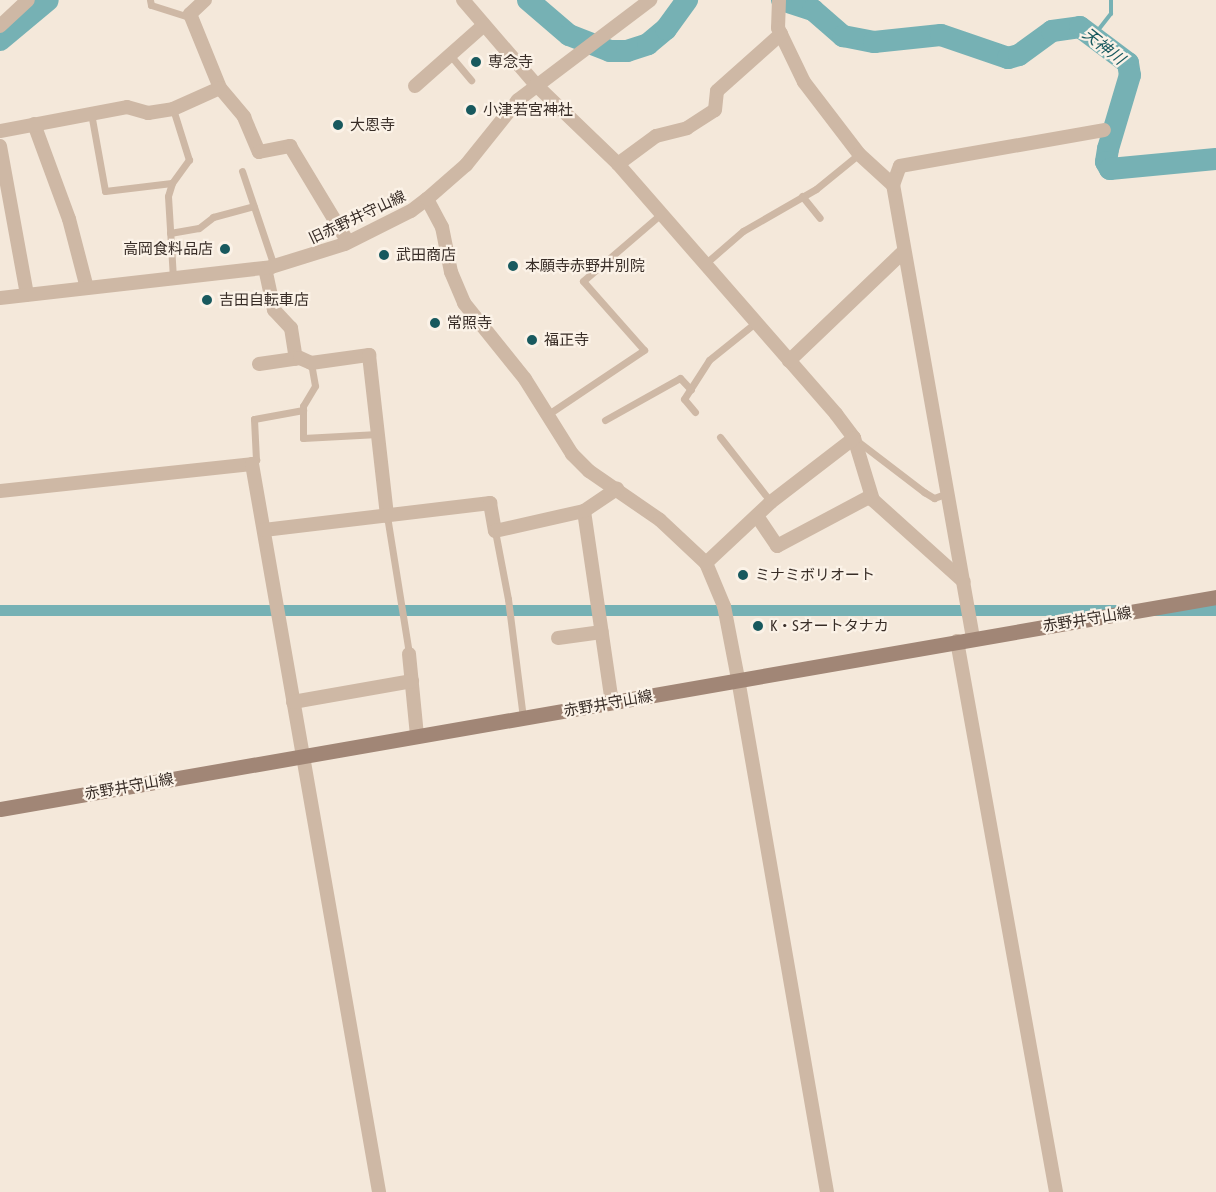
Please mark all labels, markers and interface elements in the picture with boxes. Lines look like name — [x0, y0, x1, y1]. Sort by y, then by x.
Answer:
water label: 天神川 — [1079, 24, 1129, 68]
place label: 専念寺 — [488, 53, 533, 71]
marker: 専念寺 — [469, 55, 483, 69]
place label: 小津若宮神社 — [483, 101, 573, 119]
marker: 小津若宮神社 — [464, 103, 478, 117]
place label: 大恩寺 — [350, 116, 395, 134]
marker: 大恩寺 — [331, 118, 345, 132]
street label: 旧赤野井守山線 — [306, 187, 408, 247]
place label: 高岡食料品店 — [123, 240, 213, 258]
marker: 高岡食料品店 — [218, 242, 232, 256]
place label: 武田商店 — [396, 246, 456, 264]
marker: 武田商店 — [377, 248, 391, 262]
place label: 本願寺赤野井別院 — [525, 257, 645, 275]
marker: 本願寺赤野井別院 — [506, 259, 520, 273]
place label: 吉田自転車店 — [219, 291, 309, 309]
marker: 吉田自転車店 — [200, 293, 214, 307]
place label: 常照寺 — [447, 314, 492, 332]
marker: 常照寺 — [428, 316, 442, 330]
place label: 福正寺 — [544, 331, 589, 349]
marker: 福正寺 — [525, 333, 539, 347]
place label: ミナミボリオート — [755, 566, 875, 584]
marker: ミナミボリオート — [736, 568, 750, 582]
street label: 赤野井守山線 — [1041, 603, 1133, 635]
place label: K・Sオートタナカ — [770, 617, 889, 635]
marker: K・Sオートタナカ — [751, 619, 765, 633]
street label: 赤野井守山線 — [562, 686, 654, 720]
street label: 赤野井守山線 — [83, 769, 175, 803]

